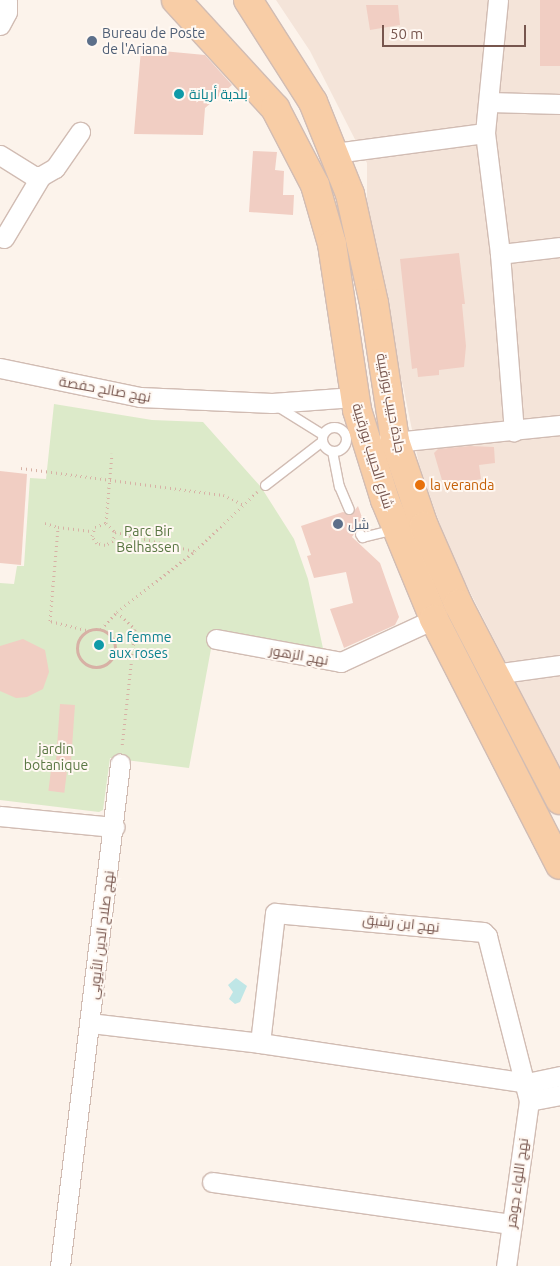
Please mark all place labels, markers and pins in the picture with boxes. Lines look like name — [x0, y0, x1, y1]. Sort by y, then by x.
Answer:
place label: Bureau de Poste de l'Ariana — [102, 25, 205, 58]
marker: Bureau de Poste de l'Ariana — [86, 35, 98, 47]
place label: بلدية أريانة — [189, 86, 248, 102]
marker: بلدية أريانة — [173, 88, 185, 100]
place label: la veranda — [430, 477, 494, 493]
marker: la veranda — [414, 479, 426, 491]
place label: شل — [348, 516, 369, 532]
marker: شل — [332, 518, 344, 530]
place label: La femme aux roses — [109, 629, 171, 662]
marker: La femme aux roses — [93, 639, 105, 651]

